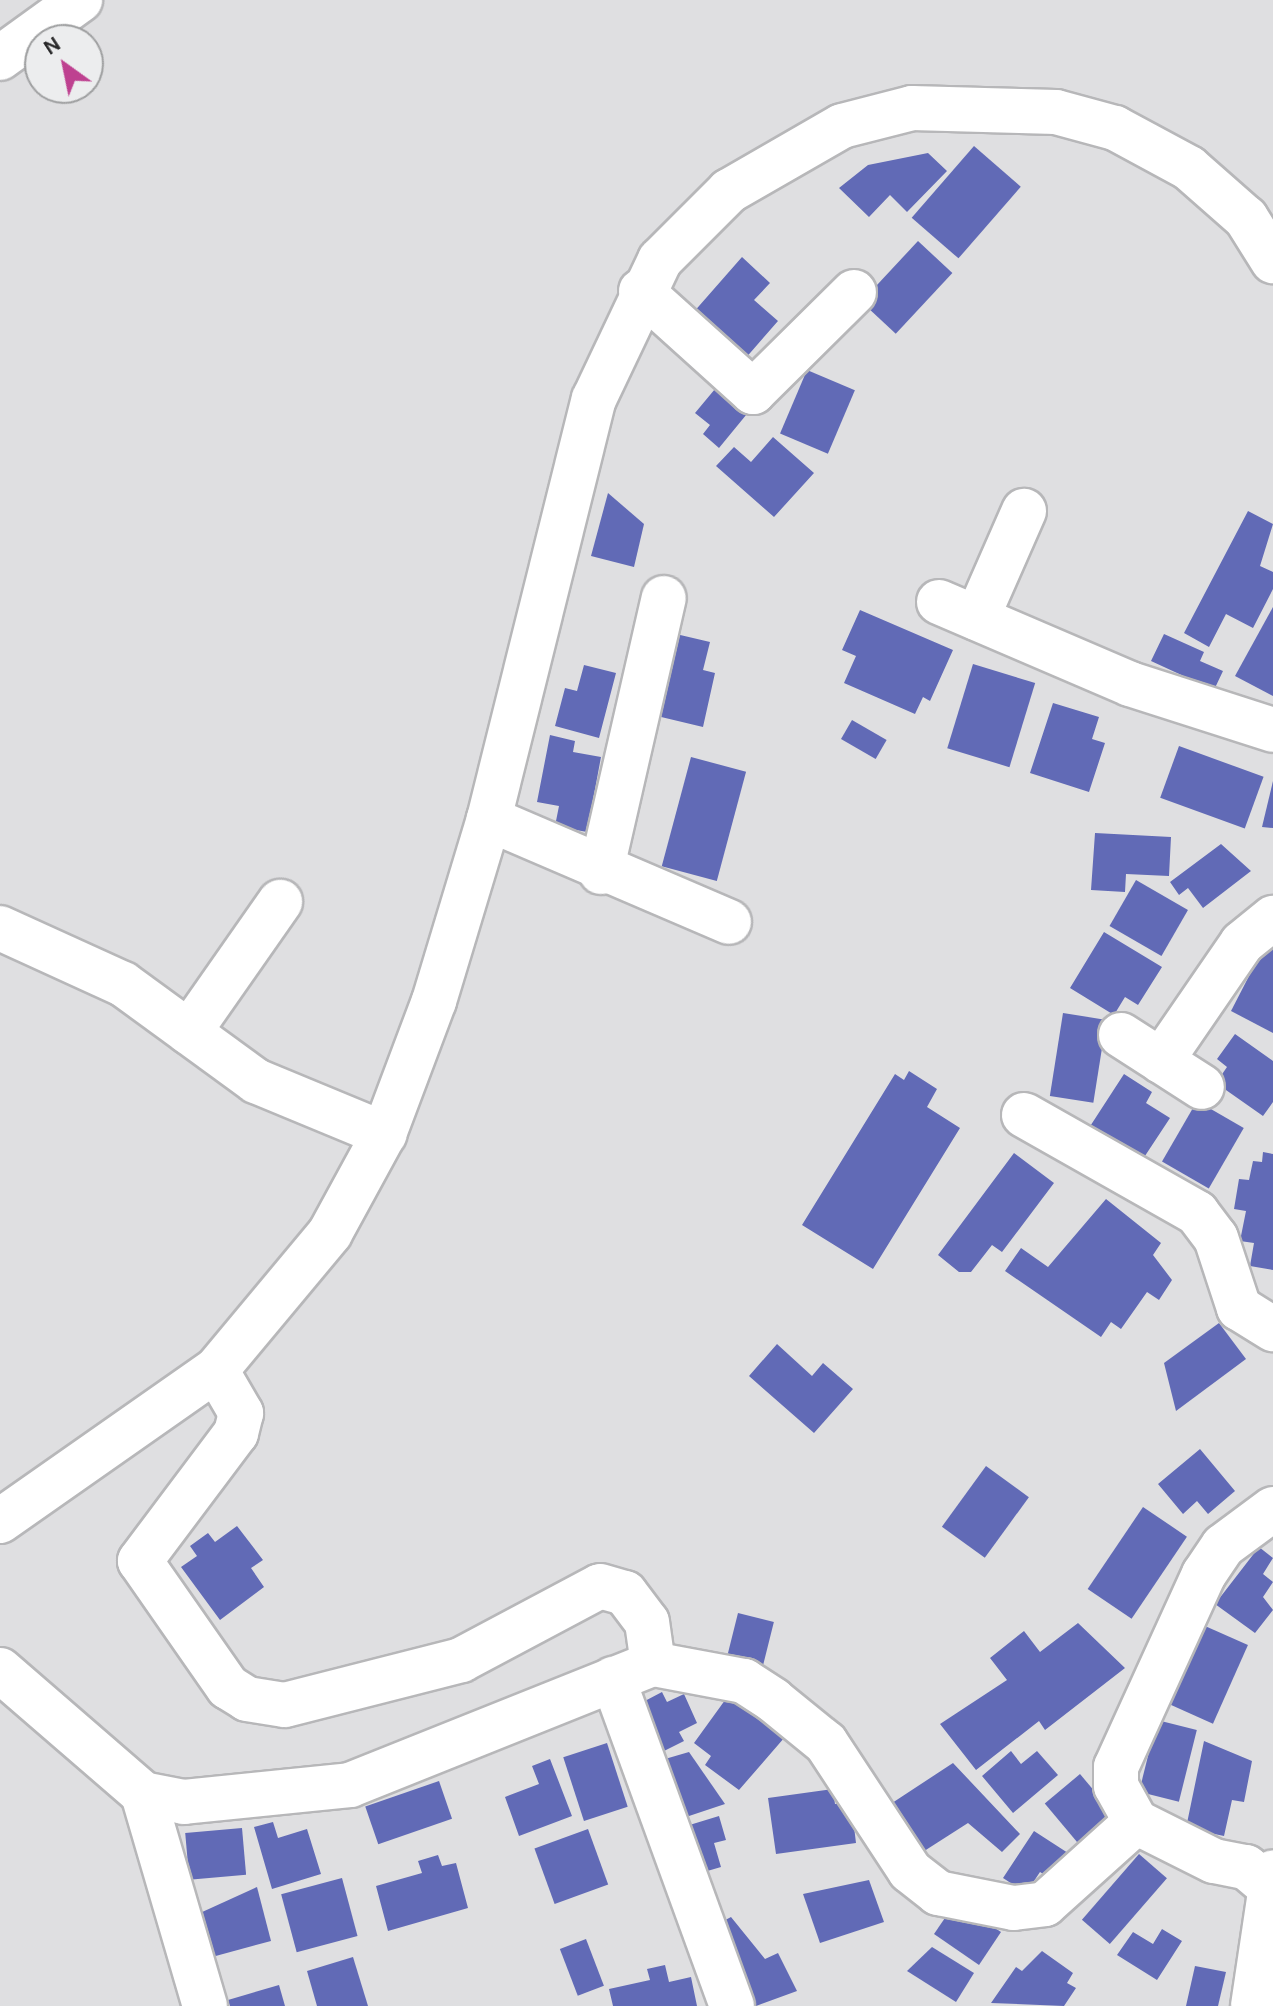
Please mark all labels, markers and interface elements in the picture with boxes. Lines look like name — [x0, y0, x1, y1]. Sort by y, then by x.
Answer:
north arrow — [24, 24, 104, 104]
text: N — [38, 30, 66, 61]

